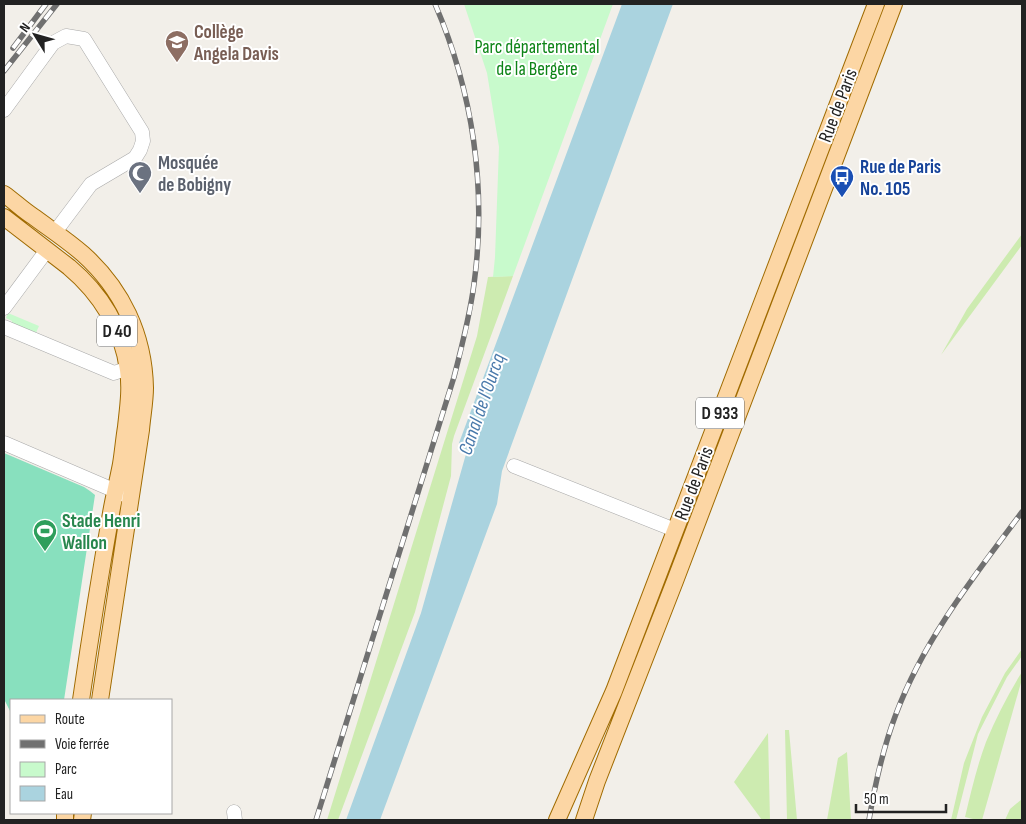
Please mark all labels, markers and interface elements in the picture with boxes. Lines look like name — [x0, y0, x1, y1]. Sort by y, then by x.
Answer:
north arrow — [10, 10, 60, 60]
text: N — [16, 19, 34, 36]
place label: Collège Angela Davis — [193, 21, 279, 66]
school or university icon: Collège Angela Davis — [164, 29, 190, 63]
park label: Parc départemental de la Bergère — [474, 36, 600, 81]
street label: Rue de Paris — [814, 65, 863, 146]
place label: Mosquée de Bobigny — [158, 152, 231, 197]
place label: Rue de Paris No. 105 — [860, 156, 941, 201]
mosque icon: Mosquée de Bobigny — [127, 160, 153, 194]
bus stop icon: Rue de Paris No. 105 — [829, 164, 855, 198]
road number: D 40 — [97, 316, 137, 346]
water label: Canal de l'Ourcq — [453, 350, 510, 458]
road number: D 933 — [696, 398, 744, 428]
street label: Rue de Paris — [670, 443, 719, 524]
place label: Stade Henri Wallon — [62, 510, 141, 555]
sports icon: Stade Henri Wallon — [32, 518, 58, 552]
legend — [10, 699, 172, 814]
text: Route — [55, 710, 85, 729]
text: Voie ferrée — [55, 735, 109, 754]
text: Parc — [55, 760, 77, 779]
scale bar — [856, 782, 946, 814]
text: Eau — [55, 785, 73, 804]
text: 50 m — [864, 790, 889, 809]

